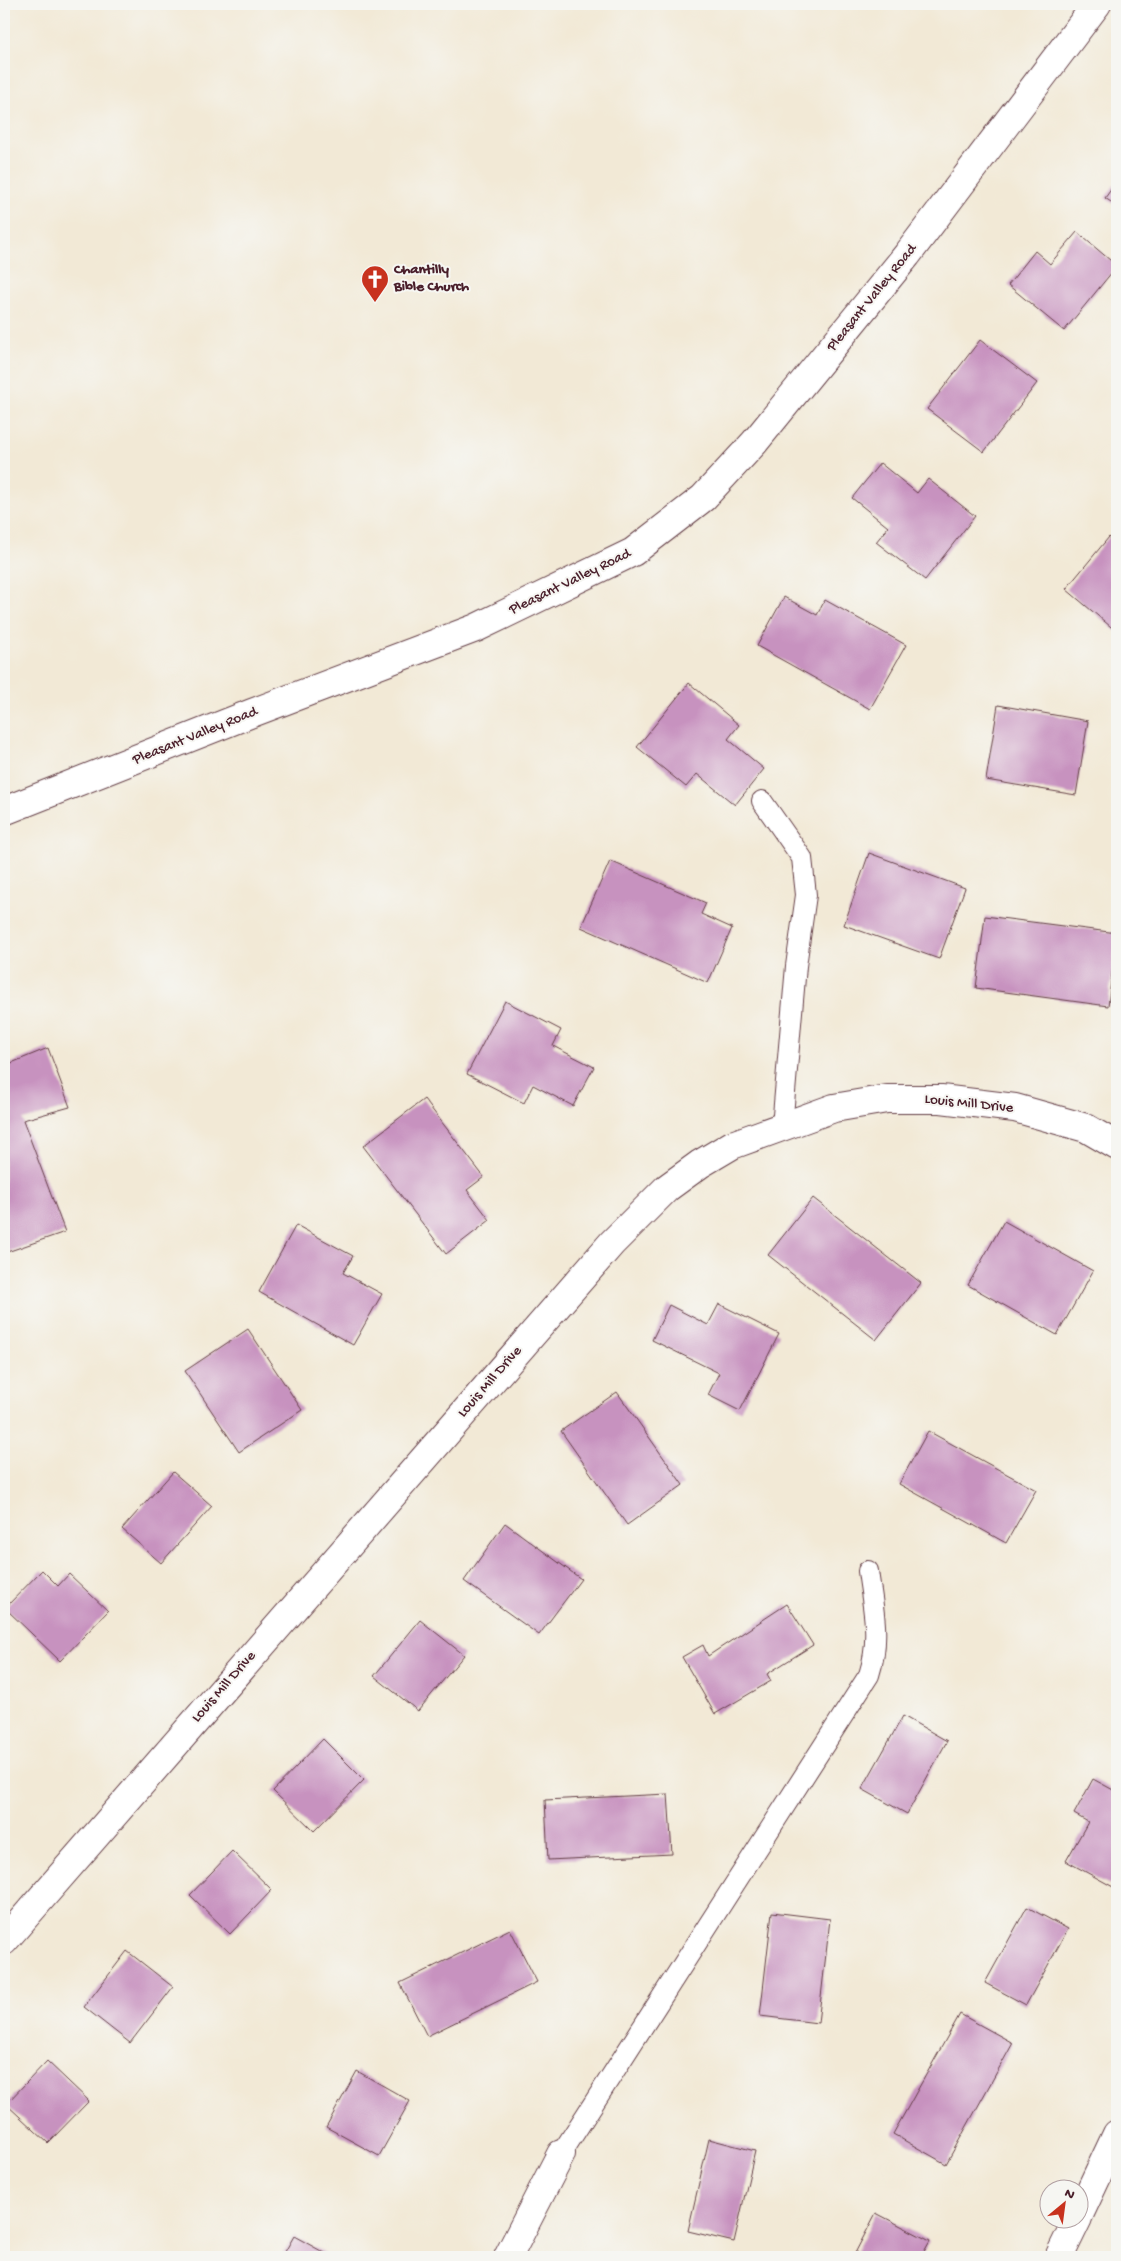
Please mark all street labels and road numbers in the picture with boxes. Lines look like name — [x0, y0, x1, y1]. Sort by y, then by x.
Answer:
street label: Pleasant Valley Road — [823, 240, 922, 356]
street label: Pleasant Valley Road — [505, 544, 635, 620]
street label: Pleasant Valley Road — [129, 702, 261, 770]
street label: Louis Mill Drive — [924, 1090, 1015, 1118]
street label: Louis Mill Drive — [454, 1342, 526, 1422]
street label: Louis Mill Drive — [188, 1647, 260, 1727]

